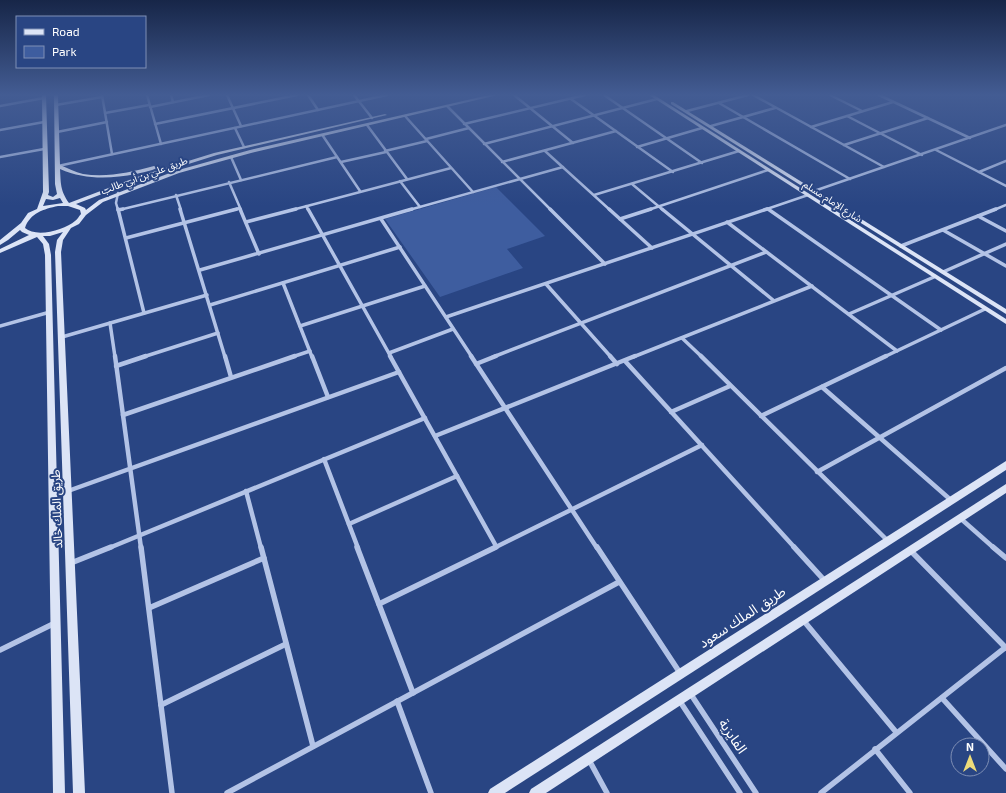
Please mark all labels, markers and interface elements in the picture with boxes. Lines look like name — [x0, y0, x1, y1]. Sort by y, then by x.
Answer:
legend — [16, 16, 146, 68]
text: Road — [52, 24, 80, 38]
text: Park — [52, 44, 77, 58]
street label: طريق علي بن أبي طالب — [99, 154, 190, 198]
street label: شارع الإمام مسلم — [800, 178, 865, 227]
street label: طريق الملك خالد — [48, 469, 66, 549]
street label: طريق الملك سعود — [695, 582, 789, 653]
street label: الفايزية — [715, 715, 751, 757]
north arrow — [950, 737, 990, 777]
text: N — [966, 740, 974, 753]

